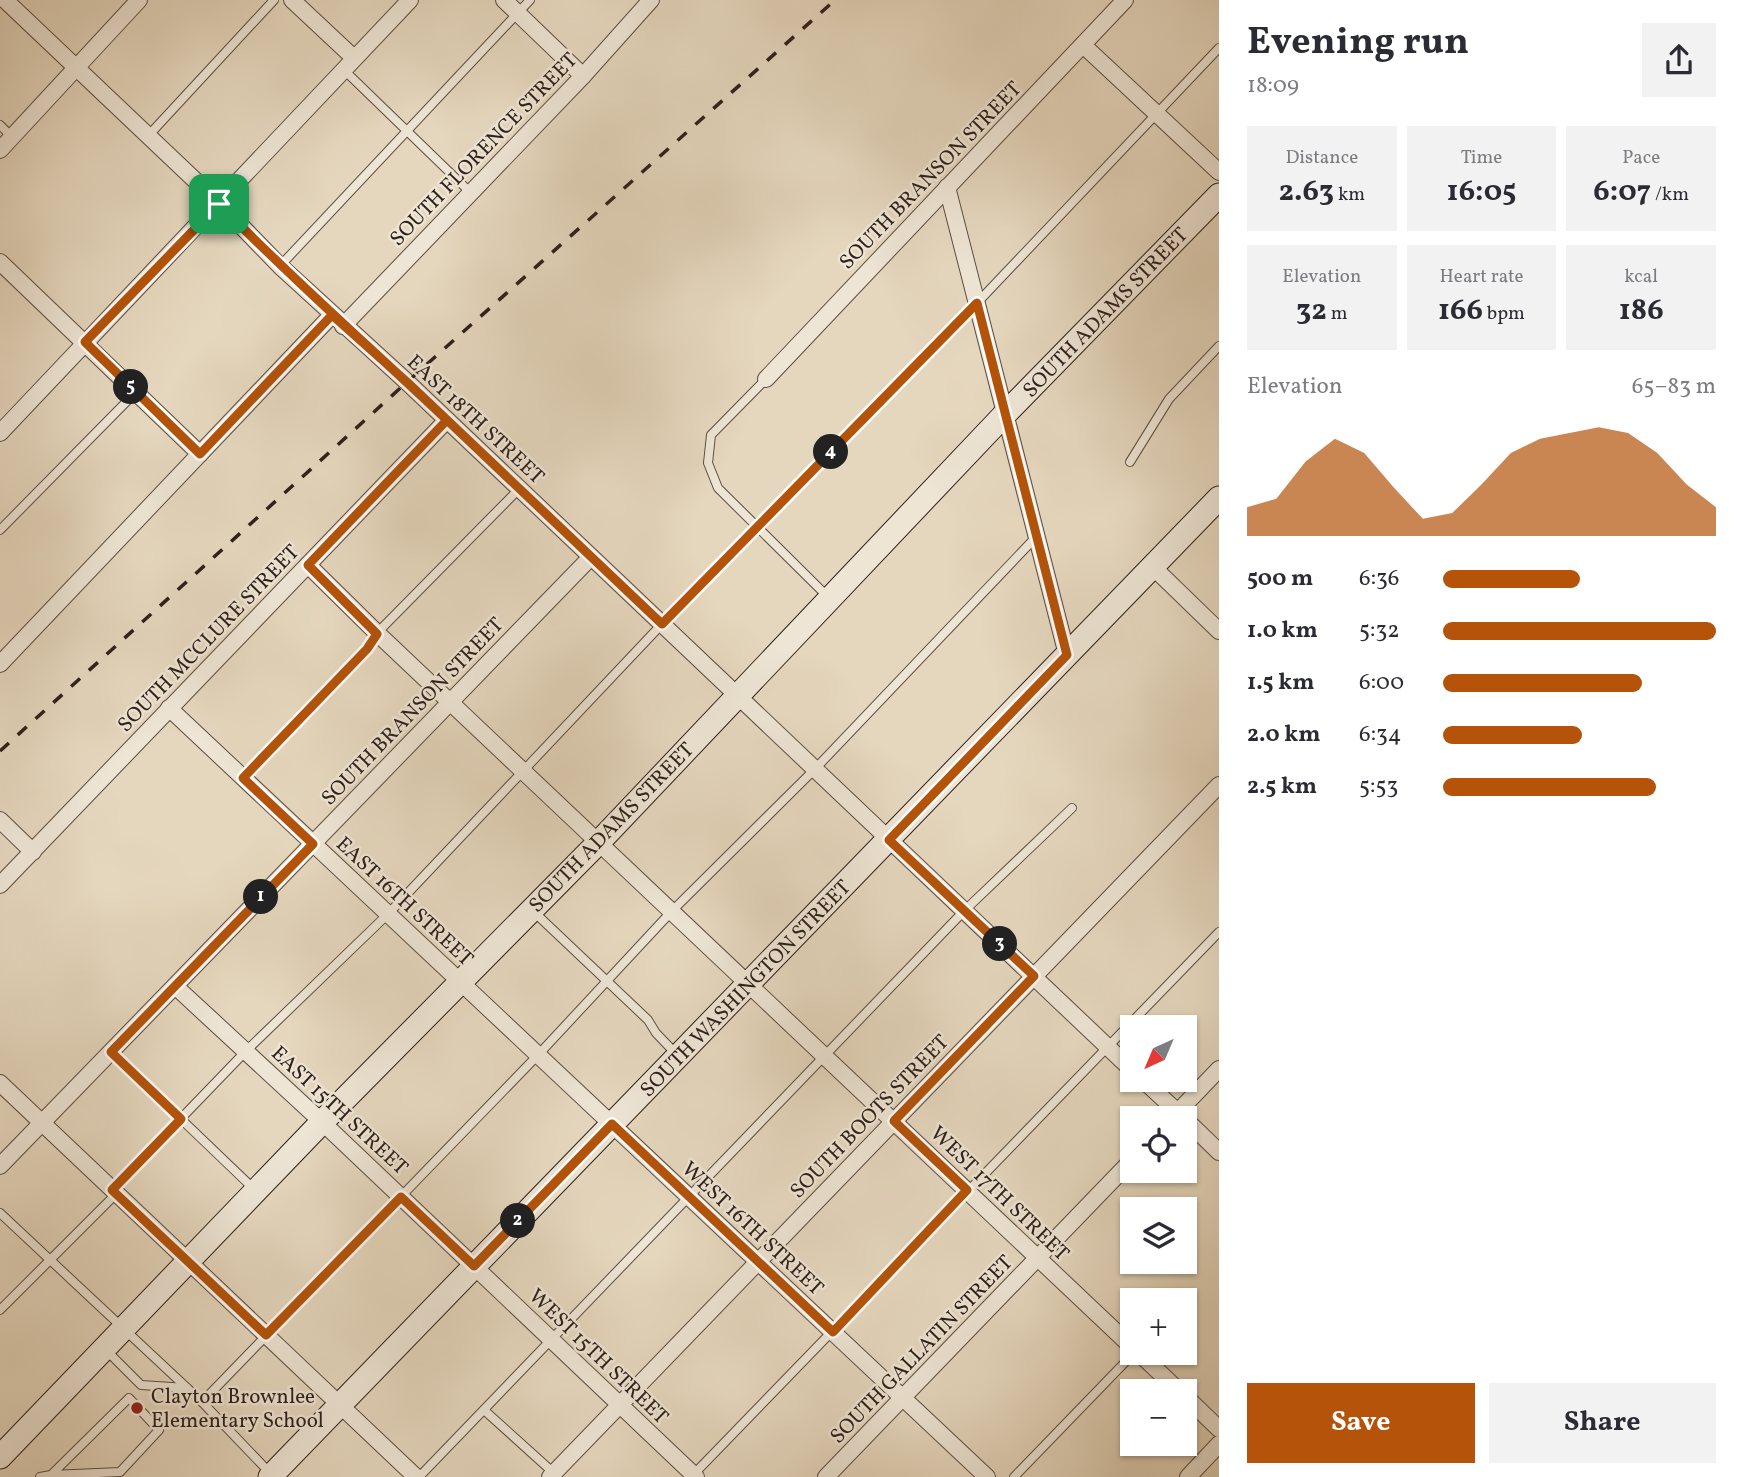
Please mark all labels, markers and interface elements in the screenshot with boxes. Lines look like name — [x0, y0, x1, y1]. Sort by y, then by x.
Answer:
text: Evening run — [1247, 17, 1469, 70]
button: share — [1642, 23, 1716, 97]
street label: SOUTH FLORENCE STREET — [384, 47, 584, 253]
text: 18:09 — [1247, 70, 1299, 102]
street label: SOUTH BRANSON STREET — [833, 76, 1029, 277]
text: Distance — [1285, 145, 1358, 171]
text: Time — [1461, 145, 1502, 171]
text: Pace — [1622, 145, 1660, 171]
text: 2.63 — [1278, 171, 1334, 213]
text: 16:05 — [1447, 171, 1516, 213]
text: 6:07 — [1593, 171, 1651, 213]
pin — [189, 174, 249, 234]
text: km — [1334, 182, 1365, 208]
text: /km — [1651, 182, 1689, 208]
icon: arrive — [200, 185, 238, 223]
street label: SOUTH ADAMS STREET — [1017, 221, 1195, 405]
text: Elevation — [1282, 264, 1361, 290]
text: Heart rate — [1440, 264, 1523, 290]
text: kcal — [1624, 264, 1658, 290]
text: 32 — [1296, 290, 1327, 332]
text: 166 — [1438, 290, 1483, 332]
text: 186 — [1619, 290, 1664, 332]
text: m — [1327, 301, 1348, 327]
text: bpm — [1483, 301, 1525, 327]
street label: EAST 18TH STREET — [400, 349, 550, 492]
pin: 5 — [114, 370, 148, 404]
text: Elevation — [1247, 371, 1343, 403]
text: 65–83 m — [1632, 371, 1716, 403]
text: 5 — [126, 373, 135, 399]
pin: 4 — [814, 434, 848, 470]
text: 4 — [825, 438, 836, 464]
street label: SOUTH MCCLURE STREET — [112, 539, 307, 739]
text: 500 m — [1247, 563, 1313, 595]
text: 6:36 — [1359, 563, 1400, 595]
street label: SOUTH BRANSON STREET — [315, 612, 511, 813]
text: 1.0 km — [1247, 615, 1318, 647]
text: 5:32 — [1359, 615, 1400, 647]
text: 1.5 km — [1247, 667, 1314, 699]
text: 6:00 — [1359, 667, 1404, 699]
text: 2.0 km — [1247, 719, 1320, 751]
text: 6:34 — [1359, 719, 1402, 751]
street label: SOUTH ADAMS STREET — [523, 736, 701, 920]
text: 2.5 km — [1247, 771, 1317, 803]
text: 5:53 — [1359, 771, 1398, 803]
street label: EAST 16TH STREET — [329, 831, 479, 974]
street label: SOUTH WASHINGTON STREET — [634, 874, 858, 1104]
pin: 1 — [244, 880, 278, 914]
text: 1 — [257, 883, 264, 909]
pin: 3 — [982, 926, 1018, 962]
text: 3 — [995, 930, 1004, 956]
north arrow — [1120, 1015, 1197, 1092]
map controls — [1120, 1015, 1197, 1456]
street label: SOUTH BOOTS STREET — [784, 1029, 956, 1205]
street label: EAST 15TH STREET — [264, 1040, 414, 1182]
button: locate — [1120, 1106, 1197, 1183]
street label: WEST 17TH STREET — [923, 1120, 1075, 1268]
street label: WEST 16TH STREET — [675, 1155, 829, 1303]
button: layers — [1120, 1197, 1197, 1274]
pin: 2 — [500, 1204, 536, 1238]
text: 2 — [513, 1207, 522, 1233]
street label: SOUTH GALLATIN STREET — [824, 1249, 1020, 1451]
street label: WEST 15TH STREET — [522, 1283, 674, 1432]
button: + — [1120, 1288, 1197, 1365]
button: − — [1120, 1379, 1197, 1456]
place label: Clayton Brownlee Elementary School — [151, 1383, 324, 1436]
button: Save — [1247, 1383, 1475, 1463]
button: Share — [1489, 1383, 1716, 1463]
marker: Clayton Brownlee Elementary School — [129, 1400, 145, 1416]

